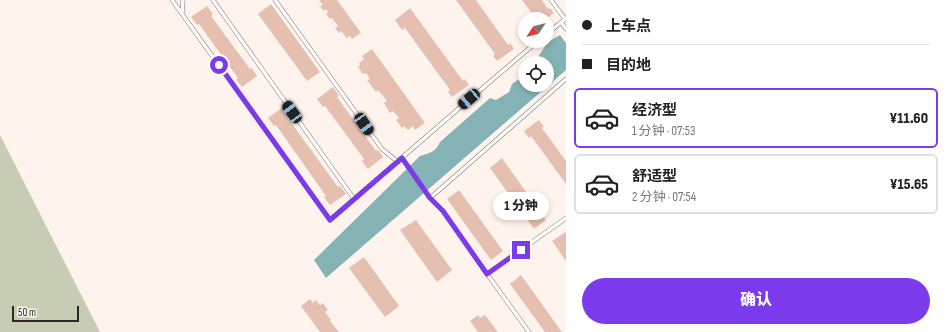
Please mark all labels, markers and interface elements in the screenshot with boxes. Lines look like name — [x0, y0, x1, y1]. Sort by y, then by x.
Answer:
north arrow — [518, 12, 554, 48]
map controls — [518, 12, 554, 92]
text: 上车点 — [606, 17, 651, 36]
route start — [210, 56, 228, 74]
button: locate — [518, 56, 554, 92]
text: 目的地 — [606, 56, 651, 75]
car — [456, 87, 482, 111]
car — [280, 99, 304, 125]
icon: car — [584, 100, 620, 136]
text: 经济型 — [632, 101, 677, 120]
text: ¥11.60 — [890, 109, 928, 128]
car — [352, 111, 376, 137]
text: 1 分钟 · 07:53 — [632, 123, 695, 139]
icon: car — [584, 166, 620, 202]
text: 舒适型 — [632, 167, 677, 186]
text: ¥15.65 — [890, 175, 928, 194]
text: 2 分钟 · 07:54 — [632, 189, 696, 205]
callout: 1 分钟 — [493, 192, 549, 220]
text: 1 分钟 — [504, 198, 538, 214]
route end — [512, 241, 530, 259]
button: 确认 — [582, 278, 930, 324]
scale bar — [12, 304, 79, 323]
text: 50 m — [18, 306, 36, 319]

